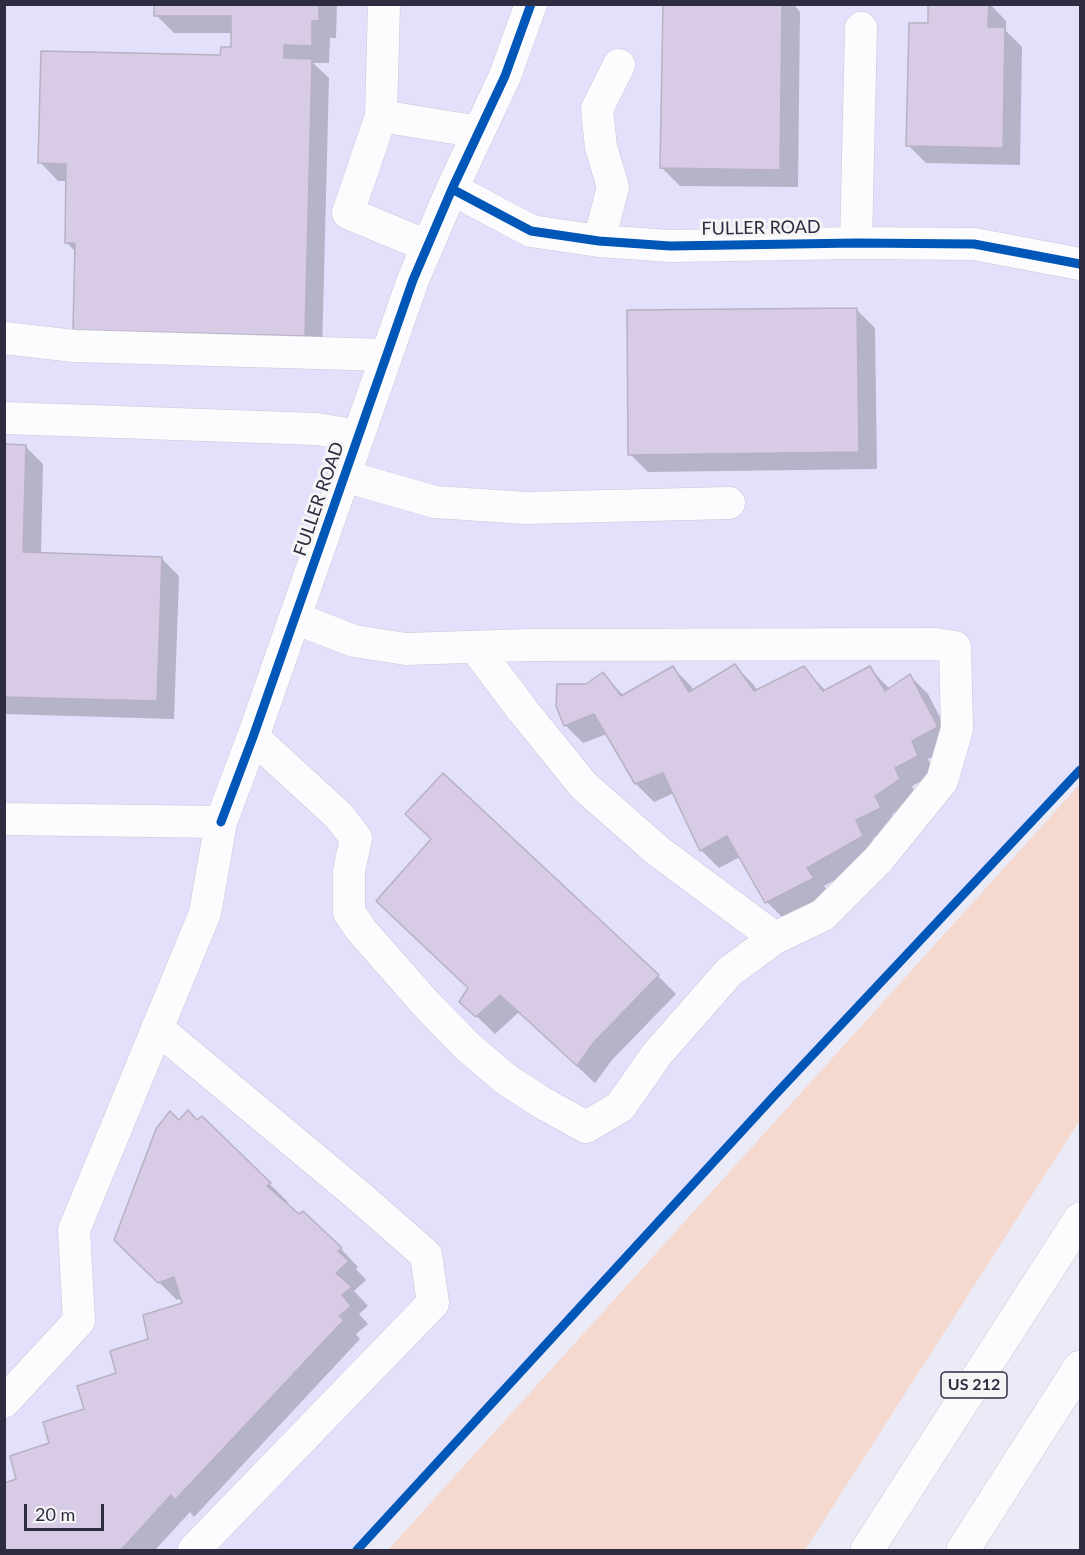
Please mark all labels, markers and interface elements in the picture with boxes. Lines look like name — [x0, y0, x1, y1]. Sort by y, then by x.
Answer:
street label: FULLER ROAD — [701, 216, 821, 240]
street label: FULLER ROAD — [289, 439, 349, 559]
road number: US 212 — [941, 1372, 1007, 1398]
scale bar — [27, 1492, 106, 1530]
text: 20 m — [35, 1503, 75, 1525]

